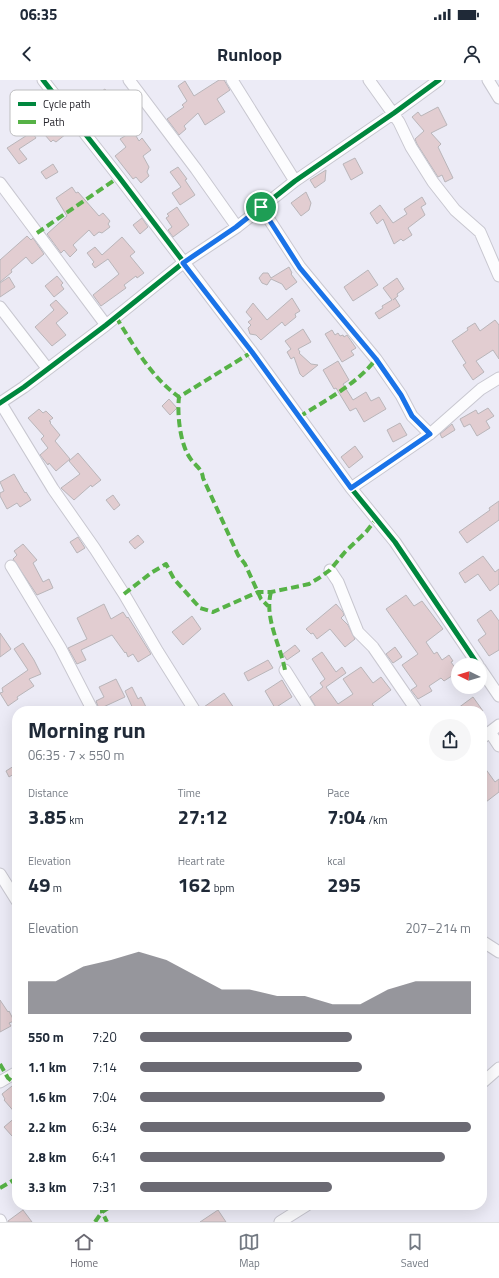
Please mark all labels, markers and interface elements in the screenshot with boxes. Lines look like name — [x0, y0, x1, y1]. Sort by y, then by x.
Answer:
text: 06:35 — [20, 3, 57, 26]
text: Runloop — [217, 41, 282, 68]
icon: back — [16, 43, 38, 65]
icon: person — [461, 43, 483, 65]
legend — [10, 90, 142, 136]
text: Cycle path — [43, 96, 91, 112]
text: Path — [43, 114, 65, 130]
pin — [244, 190, 278, 224]
icon: arrive — [250, 196, 272, 218]
north arrow — [451, 658, 487, 694]
map controls — [451, 658, 487, 694]
text: Morning run — [28, 713, 146, 747]
button: share — [429, 719, 471, 761]
text: 06:35 · 7 × 550 m — [28, 745, 124, 765]
text: Distance — [28, 785, 68, 801]
text: Time — [178, 785, 201, 801]
text: Pace — [327, 785, 350, 801]
text: 3.85 — [28, 801, 67, 832]
text: 27:12 — [178, 801, 228, 832]
text: 7:04 — [327, 801, 366, 832]
text: km — [67, 812, 84, 828]
text: /km — [366, 812, 387, 828]
text: Elevation — [28, 853, 71, 869]
text: Heart rate — [178, 853, 225, 869]
text: kcal — [327, 853, 345, 869]
text: 49 — [28, 869, 50, 900]
text: 162 — [178, 869, 211, 900]
text: 295 — [327, 869, 361, 900]
text: m — [50, 880, 62, 896]
text: bpm — [211, 880, 234, 896]
text: Elevation — [28, 918, 79, 938]
text: 207–214 m — [405, 918, 471, 938]
text: 550 m — [28, 1027, 64, 1047]
text: 7:20 — [92, 1027, 117, 1047]
text: 1.1 km — [28, 1057, 66, 1077]
text: 7:14 — [92, 1057, 117, 1077]
text: 1.6 km — [28, 1087, 66, 1107]
text: 7:04 — [92, 1087, 117, 1107]
text: 2.2 km — [28, 1117, 66, 1137]
text: 6:34 — [92, 1117, 117, 1137]
text: 2.8 km — [28, 1147, 66, 1167]
text: 6:41 — [92, 1147, 117, 1167]
text: 3.3 km — [28, 1177, 66, 1197]
text: 7:31 — [92, 1177, 117, 1197]
tab: Home — [70, 1231, 98, 1271]
tab: Map — [238, 1231, 260, 1271]
tab: Saved — [401, 1231, 429, 1271]

